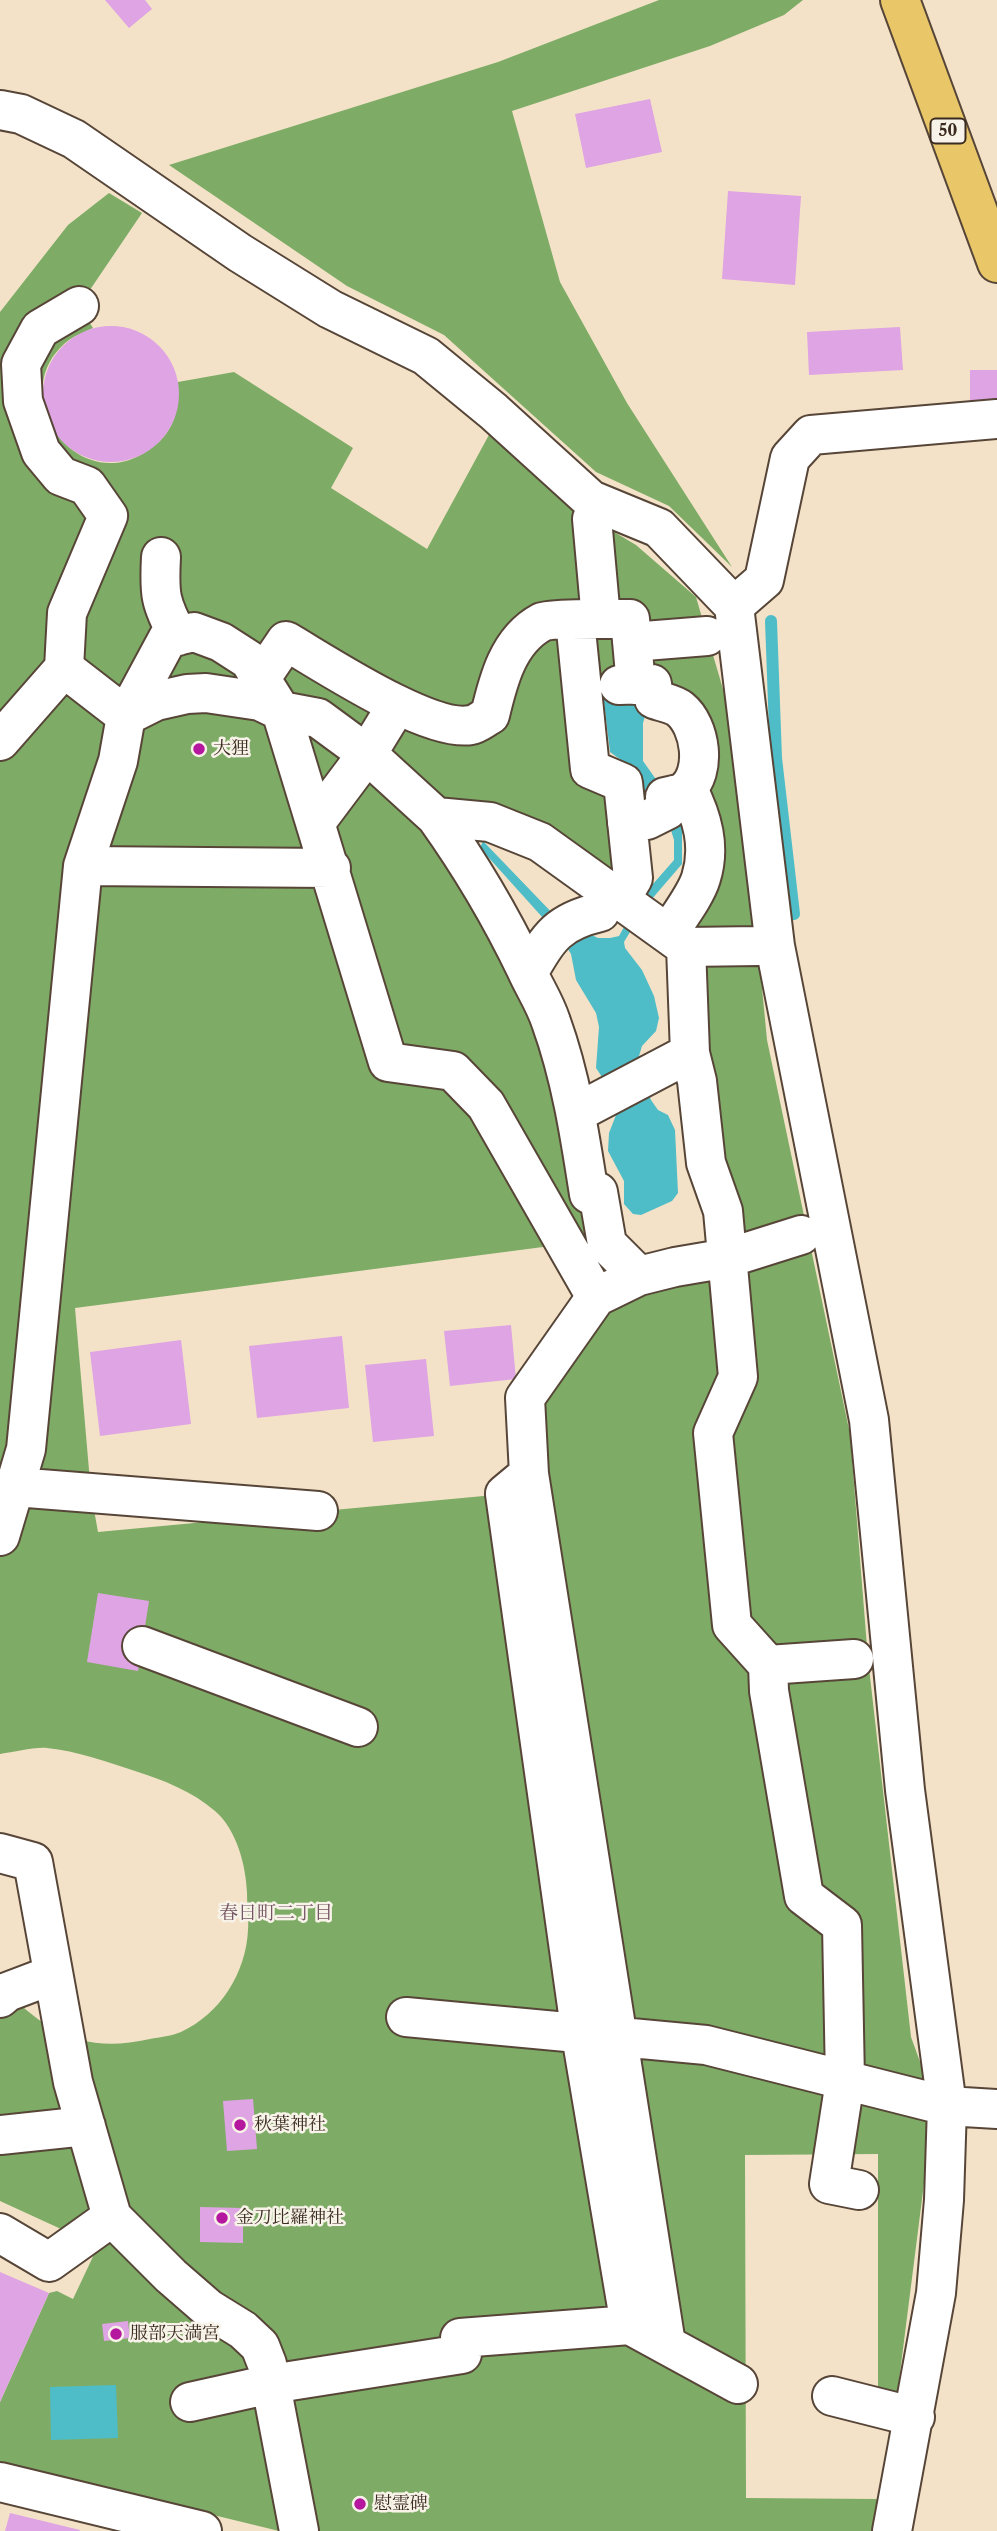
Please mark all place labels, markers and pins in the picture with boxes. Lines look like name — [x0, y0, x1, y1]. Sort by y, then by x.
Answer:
place label: 大狸 — [213, 738, 249, 760]
marker: 大狸 — [191, 741, 207, 757]
place label: 秋葉神社 — [254, 2114, 326, 2136]
marker: 秋葉神社 — [232, 2117, 248, 2133]
place label: 金刀比羅神社 — [236, 2207, 344, 2229]
marker: 金刀比羅神社 — [214, 2210, 230, 2226]
place label: 服部天満宮 — [130, 2323, 220, 2345]
marker: 服部天満宮 — [108, 2326, 124, 2342]
place label: 慰霊碑 — [374, 2493, 428, 2515]
marker: 慰霊碑 — [352, 2496, 368, 2512]

